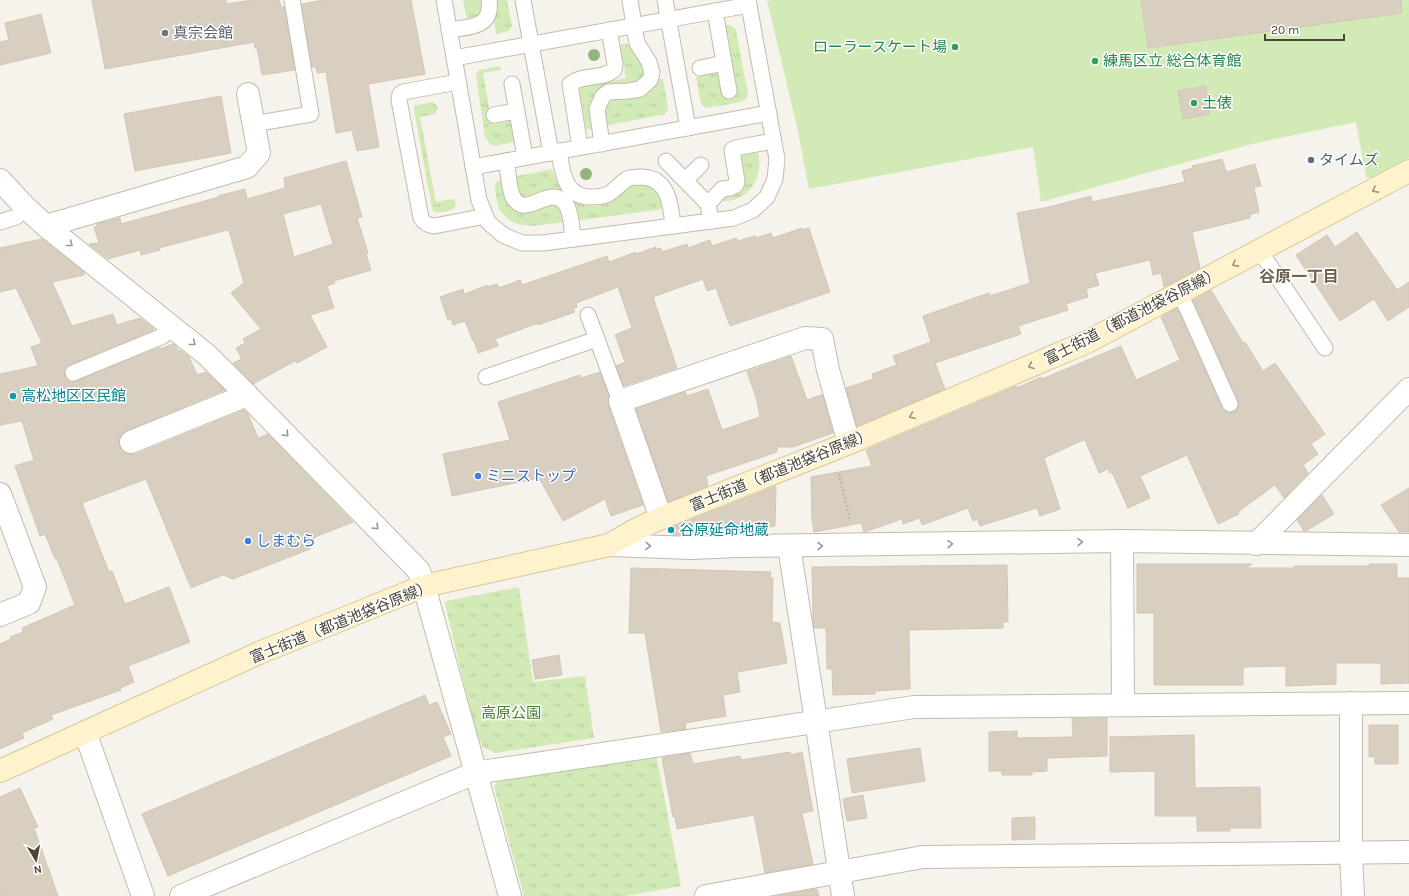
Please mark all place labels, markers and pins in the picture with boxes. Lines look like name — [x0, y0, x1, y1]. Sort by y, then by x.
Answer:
place label: 真宗会館 — [173, 24, 233, 42]
marker: 真宗会館 — [160, 28, 170, 38]
place label: ローラースケート場 — [813, 38, 947, 56]
marker: ローラースケート場 — [950, 42, 960, 52]
place label: 練馬区立 総合体育館 — [1103, 52, 1242, 70]
marker: 練馬区立 総合体育館 — [1090, 56, 1100, 66]
place label: 土俵 — [1202, 94, 1232, 112]
marker: 土俵 — [1189, 98, 1199, 108]
place label: タイムズ — [1319, 151, 1379, 169]
marker: タイムズ — [1306, 155, 1316, 165]
place label: 高松地区区民館 — [21, 387, 126, 405]
marker: 高松地区区民館 — [8, 391, 18, 401]
place label: ミニストップ — [486, 467, 576, 485]
marker: ミニストップ — [473, 471, 483, 481]
place label: 谷原延命地蔵 — [679, 521, 769, 539]
marker: 谷原延命地蔵 — [666, 525, 676, 535]
place label: しまむら — [256, 532, 316, 550]
marker: しまむら — [243, 536, 253, 546]

